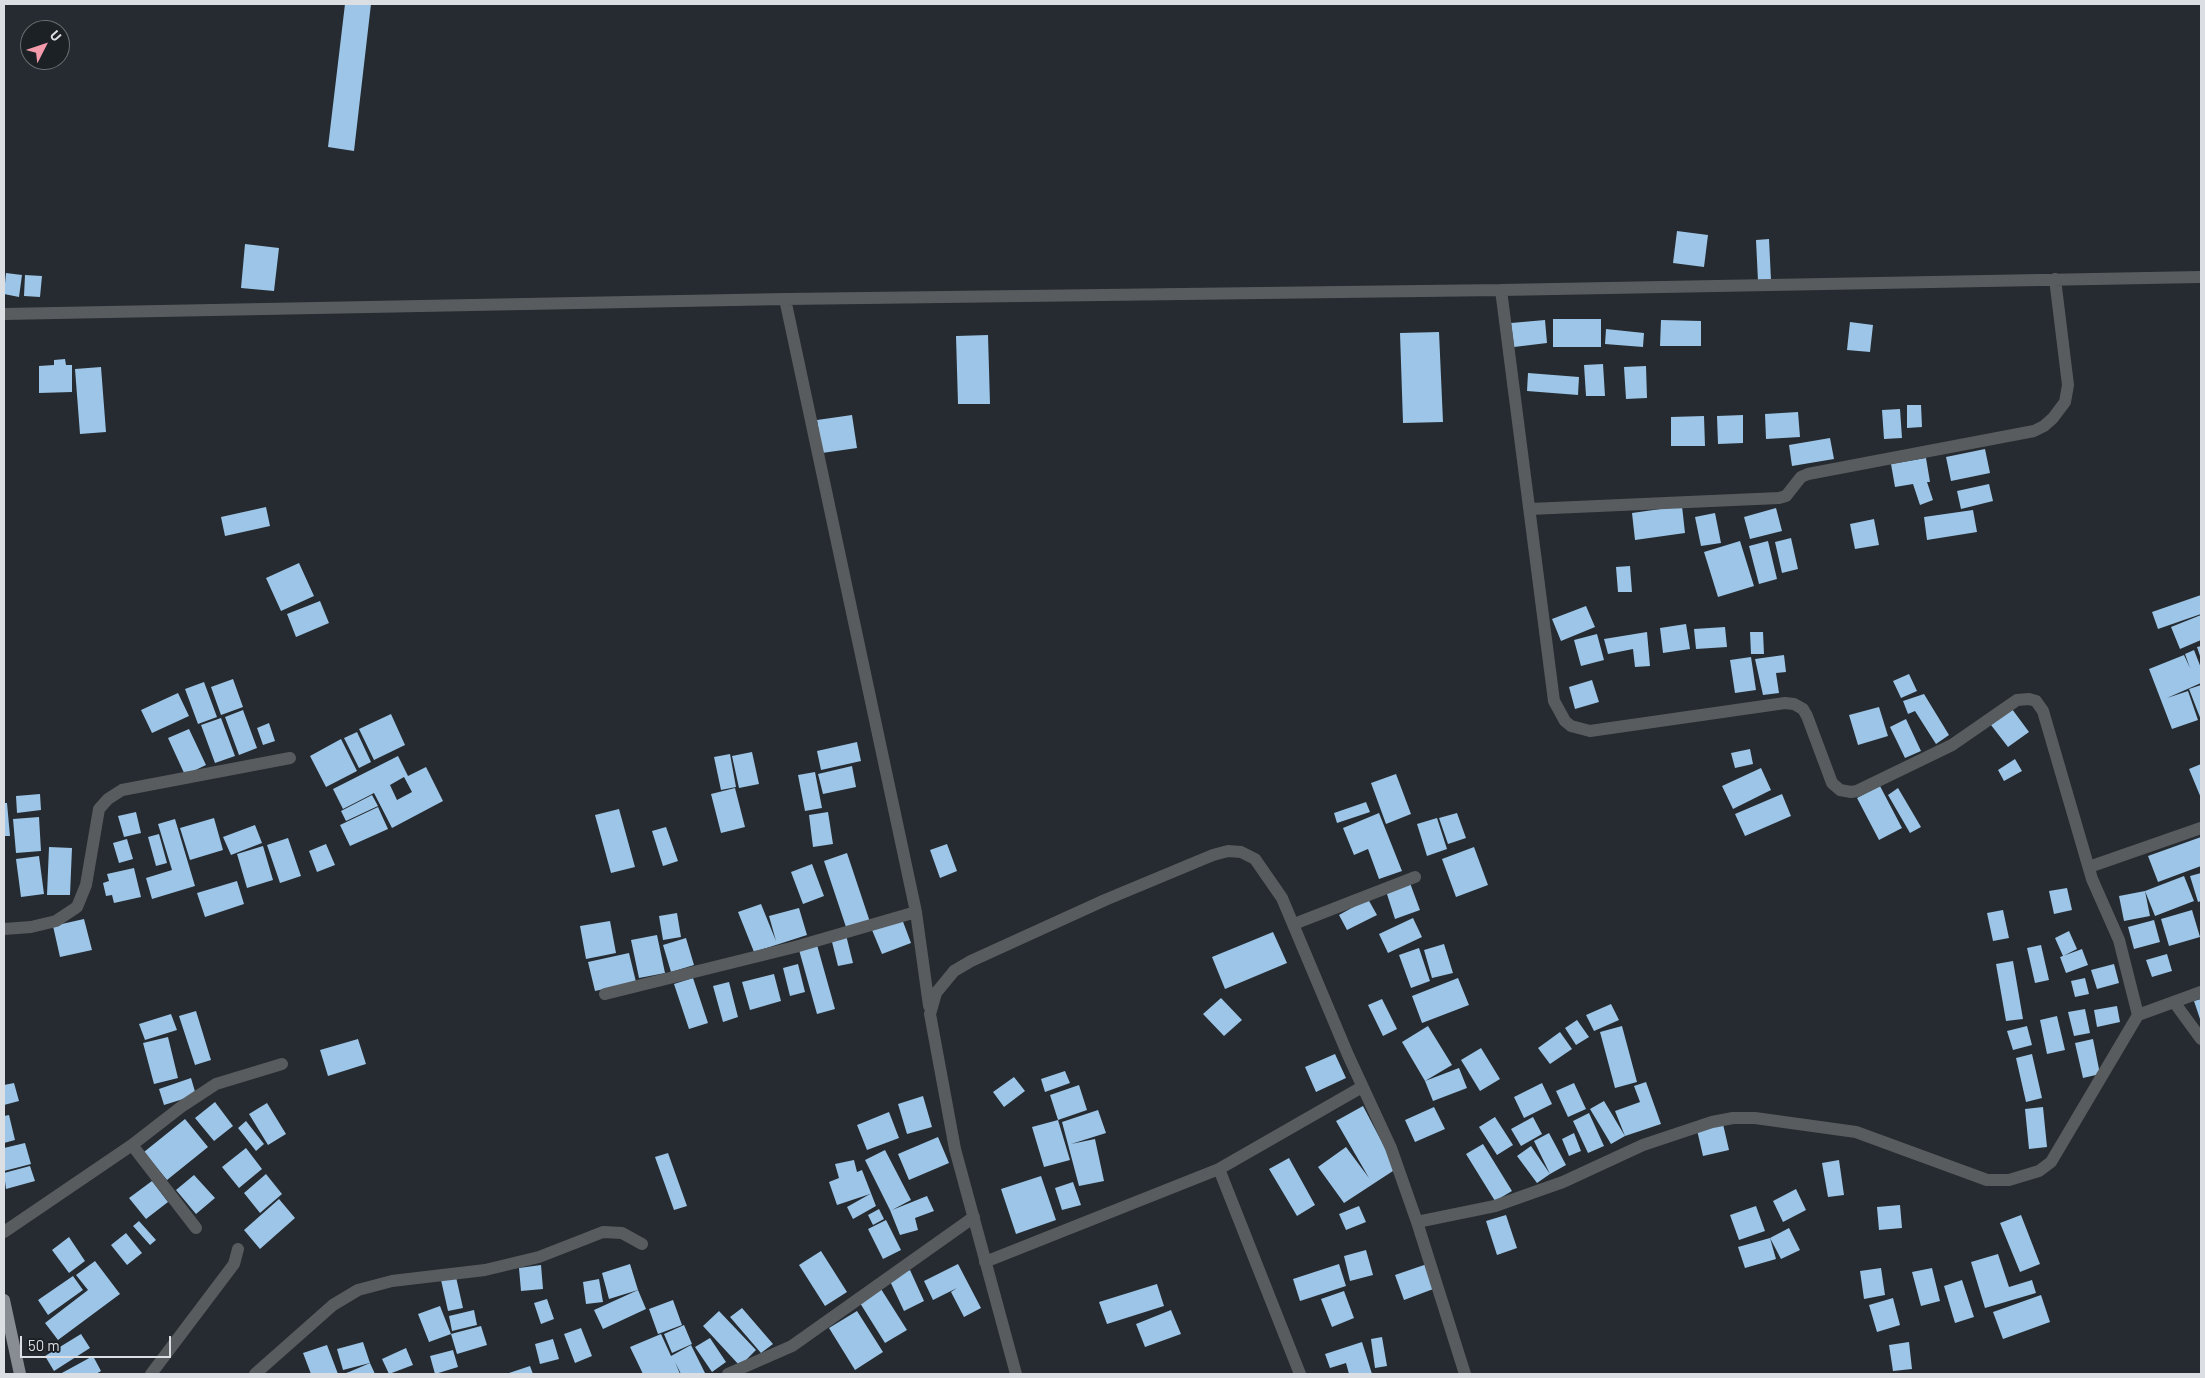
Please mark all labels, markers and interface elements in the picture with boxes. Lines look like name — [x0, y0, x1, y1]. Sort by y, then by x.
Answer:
north arrow — [20, 20, 70, 70]
text: U — [47, 27, 65, 44]
scale bar — [22, 1326, 174, 1358]
text: 50 m — [28, 1336, 60, 1354]

